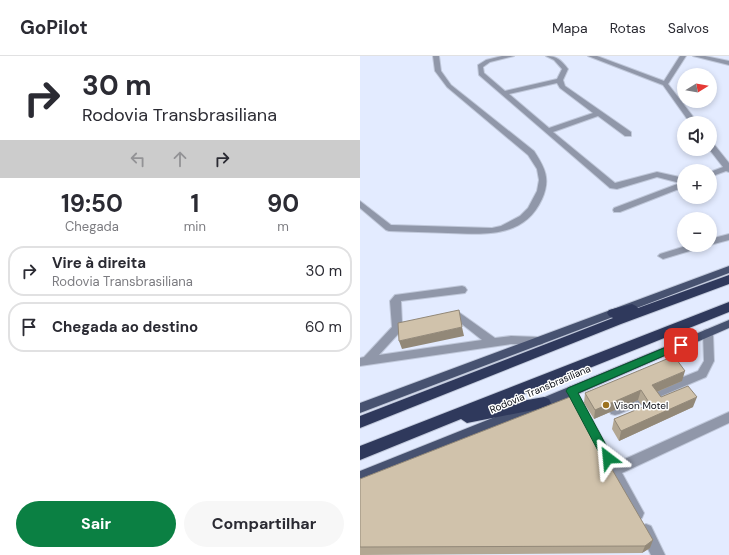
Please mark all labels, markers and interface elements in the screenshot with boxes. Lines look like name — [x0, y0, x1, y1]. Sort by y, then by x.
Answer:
text: GoPilot — [20, 15, 88, 40]
text: Mapa — [552, 19, 588, 37]
text: Rotas — [610, 19, 646, 37]
text: Salvos — [668, 19, 709, 37]
text: 30 m — [82, 67, 152, 104]
north arrow — [677, 68, 717, 108]
map controls — [677, 68, 717, 252]
icon: right — [16, 72, 68, 124]
text: Rodovia Transbrasiliana — [82, 103, 277, 127]
button: sound — [677, 116, 717, 156]
icon: left — [127, 148, 149, 170]
icon: ahead — [169, 148, 191, 170]
icon: right — [211, 148, 233, 170]
button: + — [677, 164, 717, 204]
text: 19:50 — [61, 188, 123, 219]
text: 1 — [190, 188, 199, 219]
text: 90 — [267, 188, 299, 219]
button: − — [677, 212, 717, 252]
text: Chegada — [65, 218, 119, 235]
text: min — [184, 218, 206, 235]
text: m — [277, 218, 289, 235]
text: Vire à direita — [52, 253, 146, 273]
icon: right — [18, 260, 40, 282]
text: 30 m — [306, 261, 342, 281]
text: Rodovia Transbrasiliana — [52, 273, 193, 290]
icon: arrive — [18, 316, 40, 338]
text: Chegada ao destino — [52, 317, 198, 337]
text: 60 m — [305, 317, 342, 337]
pin — [664, 328, 698, 362]
icon: arrive — [670, 334, 692, 356]
street label: Rodovia Transbrasiliana — [488, 362, 592, 416]
place label: Vison Motel — [614, 399, 668, 412]
marker: Vison Motel — [601, 400, 611, 410]
position arrow — [587, 437, 629, 479]
button: Sair — [16, 501, 176, 547]
button: Compartilhar — [184, 501, 344, 547]

